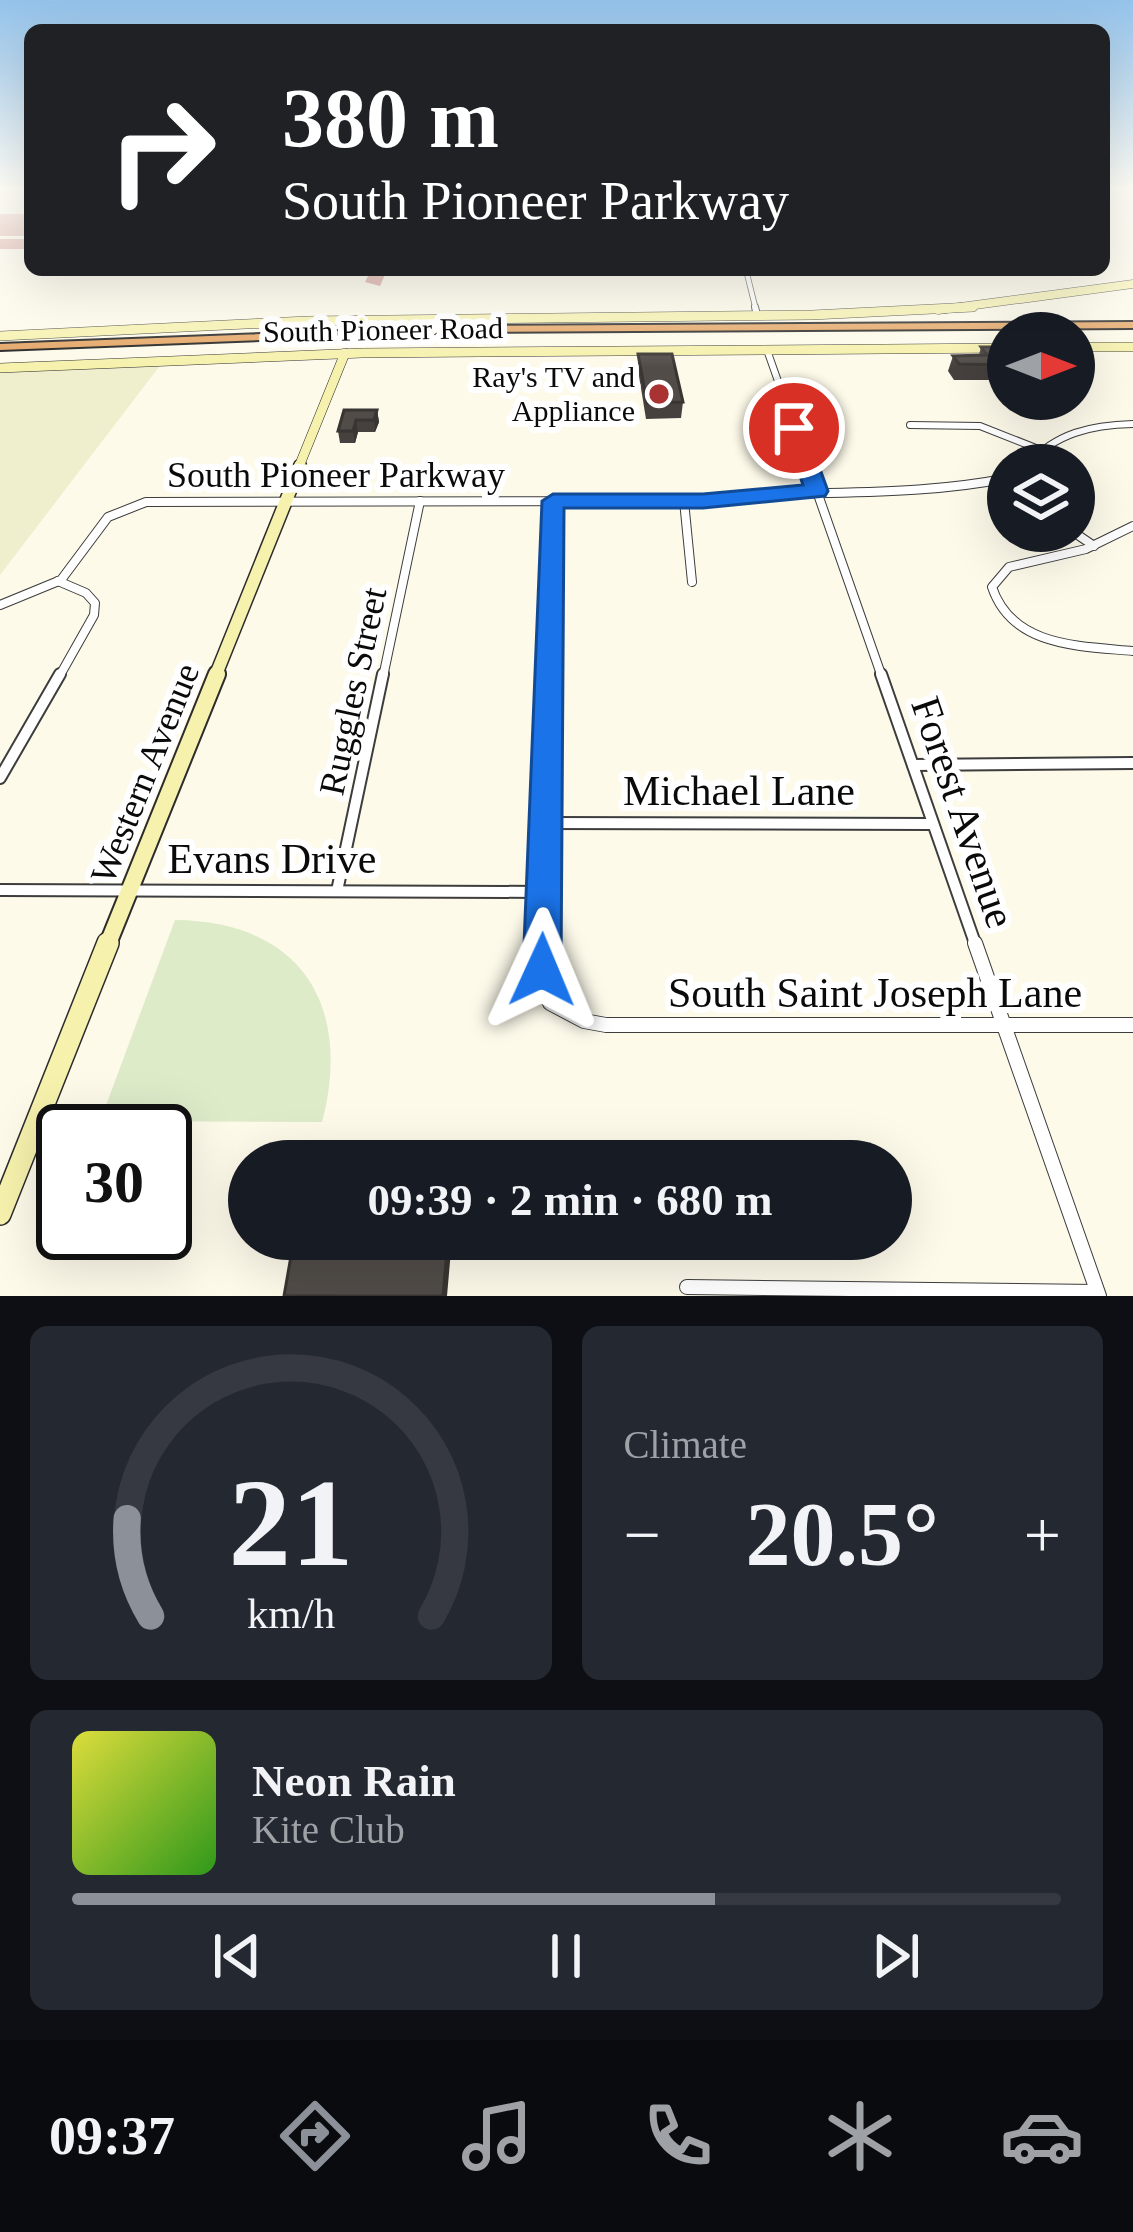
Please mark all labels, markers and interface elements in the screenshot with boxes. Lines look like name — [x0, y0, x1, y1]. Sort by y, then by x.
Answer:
icon: right — [84, 72, 240, 228]
text: 380 m — [282, 72, 499, 165]
text: South Pioneer Parkway — [282, 171, 789, 231]
street label: South Pioneer Road — [263, 311, 503, 348]
north arrow — [987, 312, 1095, 420]
map controls — [987, 312, 1095, 552]
place label: Ray's TV and Appliance — [472, 360, 635, 427]
pin — [743, 377, 845, 479]
marker: Ray's TV and Appliance — [646, 381, 672, 407]
icon: arrive — [761, 395, 827, 461]
button: layers — [987, 444, 1095, 552]
street label: South Pioneer Parkway — [167, 455, 505, 495]
street label: Ruggles Street — [311, 584, 394, 799]
street label: Western Avenue — [83, 658, 207, 889]
street label: Forest Avenue — [902, 691, 1024, 934]
street label: Michael Lane — [623, 768, 855, 814]
street label: Evans Drive — [168, 836, 376, 882]
position arrow — [479, 907, 605, 1033]
street label: South Saint Joseph Lane — [668, 970, 1082, 1016]
speed limit sign: 30 — [36, 1104, 192, 1260]
text: 09:39 · 2 min · 680 m — [368, 1175, 773, 1225]
text: Climate — [624, 1423, 747, 1466]
text: 21 — [228, 1454, 353, 1592]
text: 20.5° — [746, 1485, 939, 1584]
text: − — [624, 1498, 661, 1571]
text: + — [1024, 1498, 1061, 1571]
text: km/h — [247, 1590, 335, 1637]
text: Neon Rain — [252, 1756, 456, 1806]
text: Kite Club — [252, 1808, 405, 1851]
icon: previous — [204, 1923, 270, 1989]
icon: pause — [533, 1923, 599, 1989]
icon: next — [863, 1923, 929, 1989]
icon: directions — [273, 2094, 357, 2178]
icon: music — [455, 2094, 539, 2178]
icon: phone — [636, 2094, 720, 2178]
icon: climate — [818, 2094, 902, 2178]
icon: car — [1000, 2094, 1084, 2178]
text: 09:37 — [49, 2106, 175, 2166]

